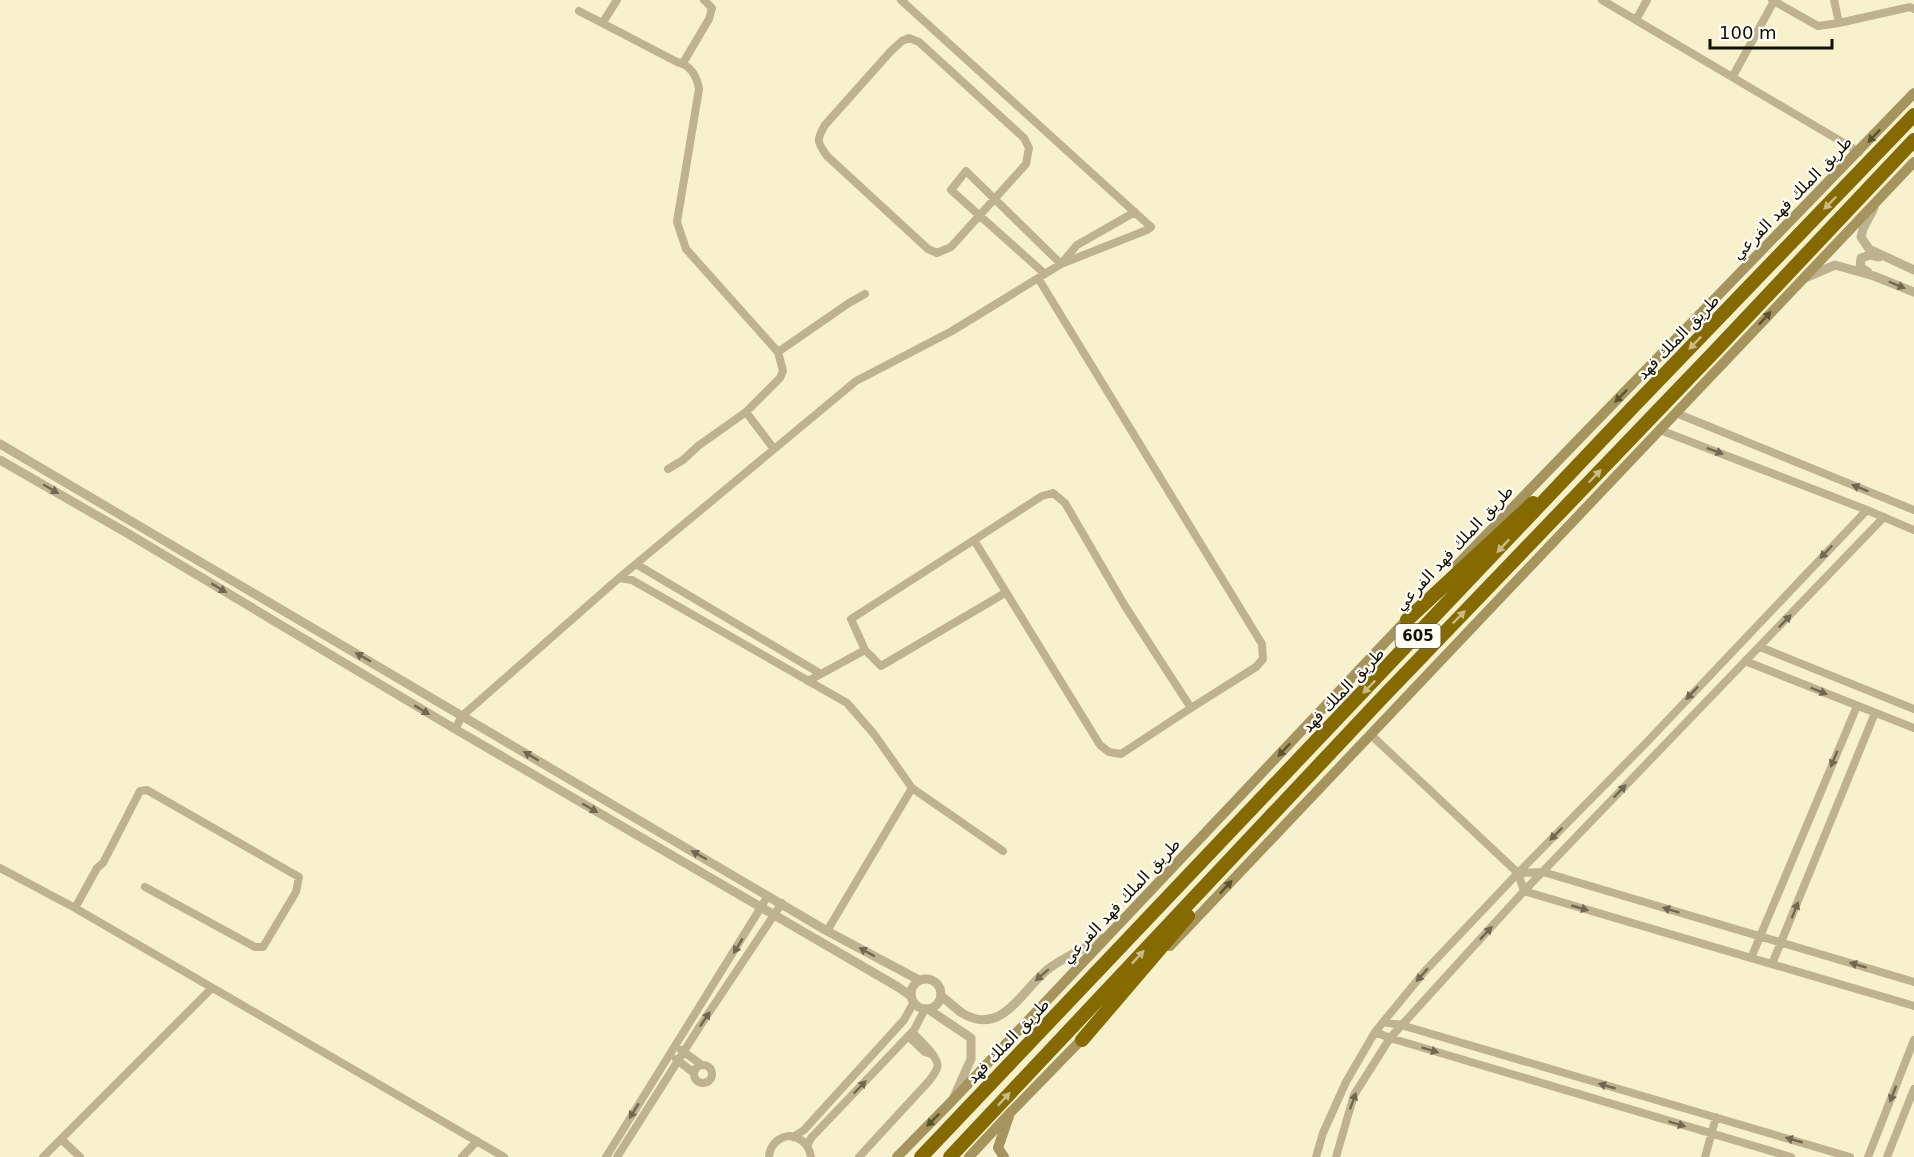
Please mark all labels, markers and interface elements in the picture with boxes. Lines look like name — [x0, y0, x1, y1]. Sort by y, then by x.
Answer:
scale bar — [1710, 12, 1832, 50]
text: 100 m — [1719, 22, 1777, 43]
one-way arrow — [1867, 128, 1881, 143]
street label: طريق الملك فهد الفرعي — [1728, 132, 1857, 264]
one-way arrow — [1823, 195, 1837, 210]
one-way arrow — [1888, 281, 1906, 290]
street label: طريق الملك فهد — [1633, 291, 1724, 384]
one-way arrow — [1758, 311, 1772, 326]
one-way arrow — [1688, 336, 1702, 351]
one-way arrow — [1614, 388, 1628, 402]
one-way arrow — [1706, 447, 1724, 456]
one-way arrow — [1587, 470, 1601, 484]
street label: طريق الملك فهد الفرعي — [1391, 481, 1518, 615]
one-way arrow — [1850, 483, 1868, 493]
one-way arrow — [43, 484, 60, 494]
one-way arrow — [1496, 538, 1510, 553]
one-way arrow — [1820, 545, 1834, 559]
one-way arrow — [211, 583, 228, 593]
one-way arrow — [1452, 610, 1466, 624]
one-way arrow — [1778, 613, 1792, 628]
road number: 605 — [1396, 624, 1440, 648]
street label: طريق الملك فهد — [1298, 644, 1389, 737]
one-way arrow — [355, 651, 371, 662]
one-way arrow — [1362, 680, 1376, 694]
one-way arrow — [1685, 686, 1699, 701]
one-way arrow — [1810, 687, 1828, 696]
one-way arrow — [414, 704, 430, 715]
one-way arrow — [1277, 743, 1291, 757]
one-way arrow — [522, 751, 539, 761]
one-way arrow — [1829, 751, 1839, 769]
one-way arrow — [1613, 785, 1627, 799]
one-way arrow — [582, 803, 598, 814]
one-way arrow — [1550, 826, 1564, 840]
street label: طريق الملك فهد الفرعي — [1058, 834, 1185, 968]
one-way arrow — [691, 849, 707, 860]
one-way arrow — [1219, 880, 1233, 894]
one-way arrow — [1791, 901, 1800, 919]
one-way arrow — [1572, 904, 1590, 913]
one-way arrow — [1662, 905, 1680, 914]
one-way arrow — [1479, 926, 1492, 941]
one-way arrow — [733, 938, 744, 954]
one-way arrow — [859, 947, 875, 958]
one-way arrow — [1131, 950, 1144, 965]
one-way arrow — [1849, 960, 1867, 969]
one-way arrow — [1416, 967, 1429, 982]
one-way arrow — [1035, 968, 1050, 981]
street label: طريق الملك فهد — [963, 995, 1054, 1088]
one-way arrow — [699, 1011, 710, 1027]
one-way arrow — [1421, 1046, 1439, 1055]
one-way arrow — [853, 1080, 867, 1094]
one-way arrow — [1598, 1081, 1616, 1090]
one-way arrow — [1888, 1085, 1897, 1103]
one-way arrow — [997, 1092, 1011, 1106]
one-way arrow — [1349, 1092, 1359, 1110]
one-way arrow — [629, 1103, 640, 1119]
one-way arrow — [926, 1113, 940, 1127]
one-way arrow — [1668, 1120, 1686, 1129]
one-way arrow — [1785, 1135, 1803, 1145]

